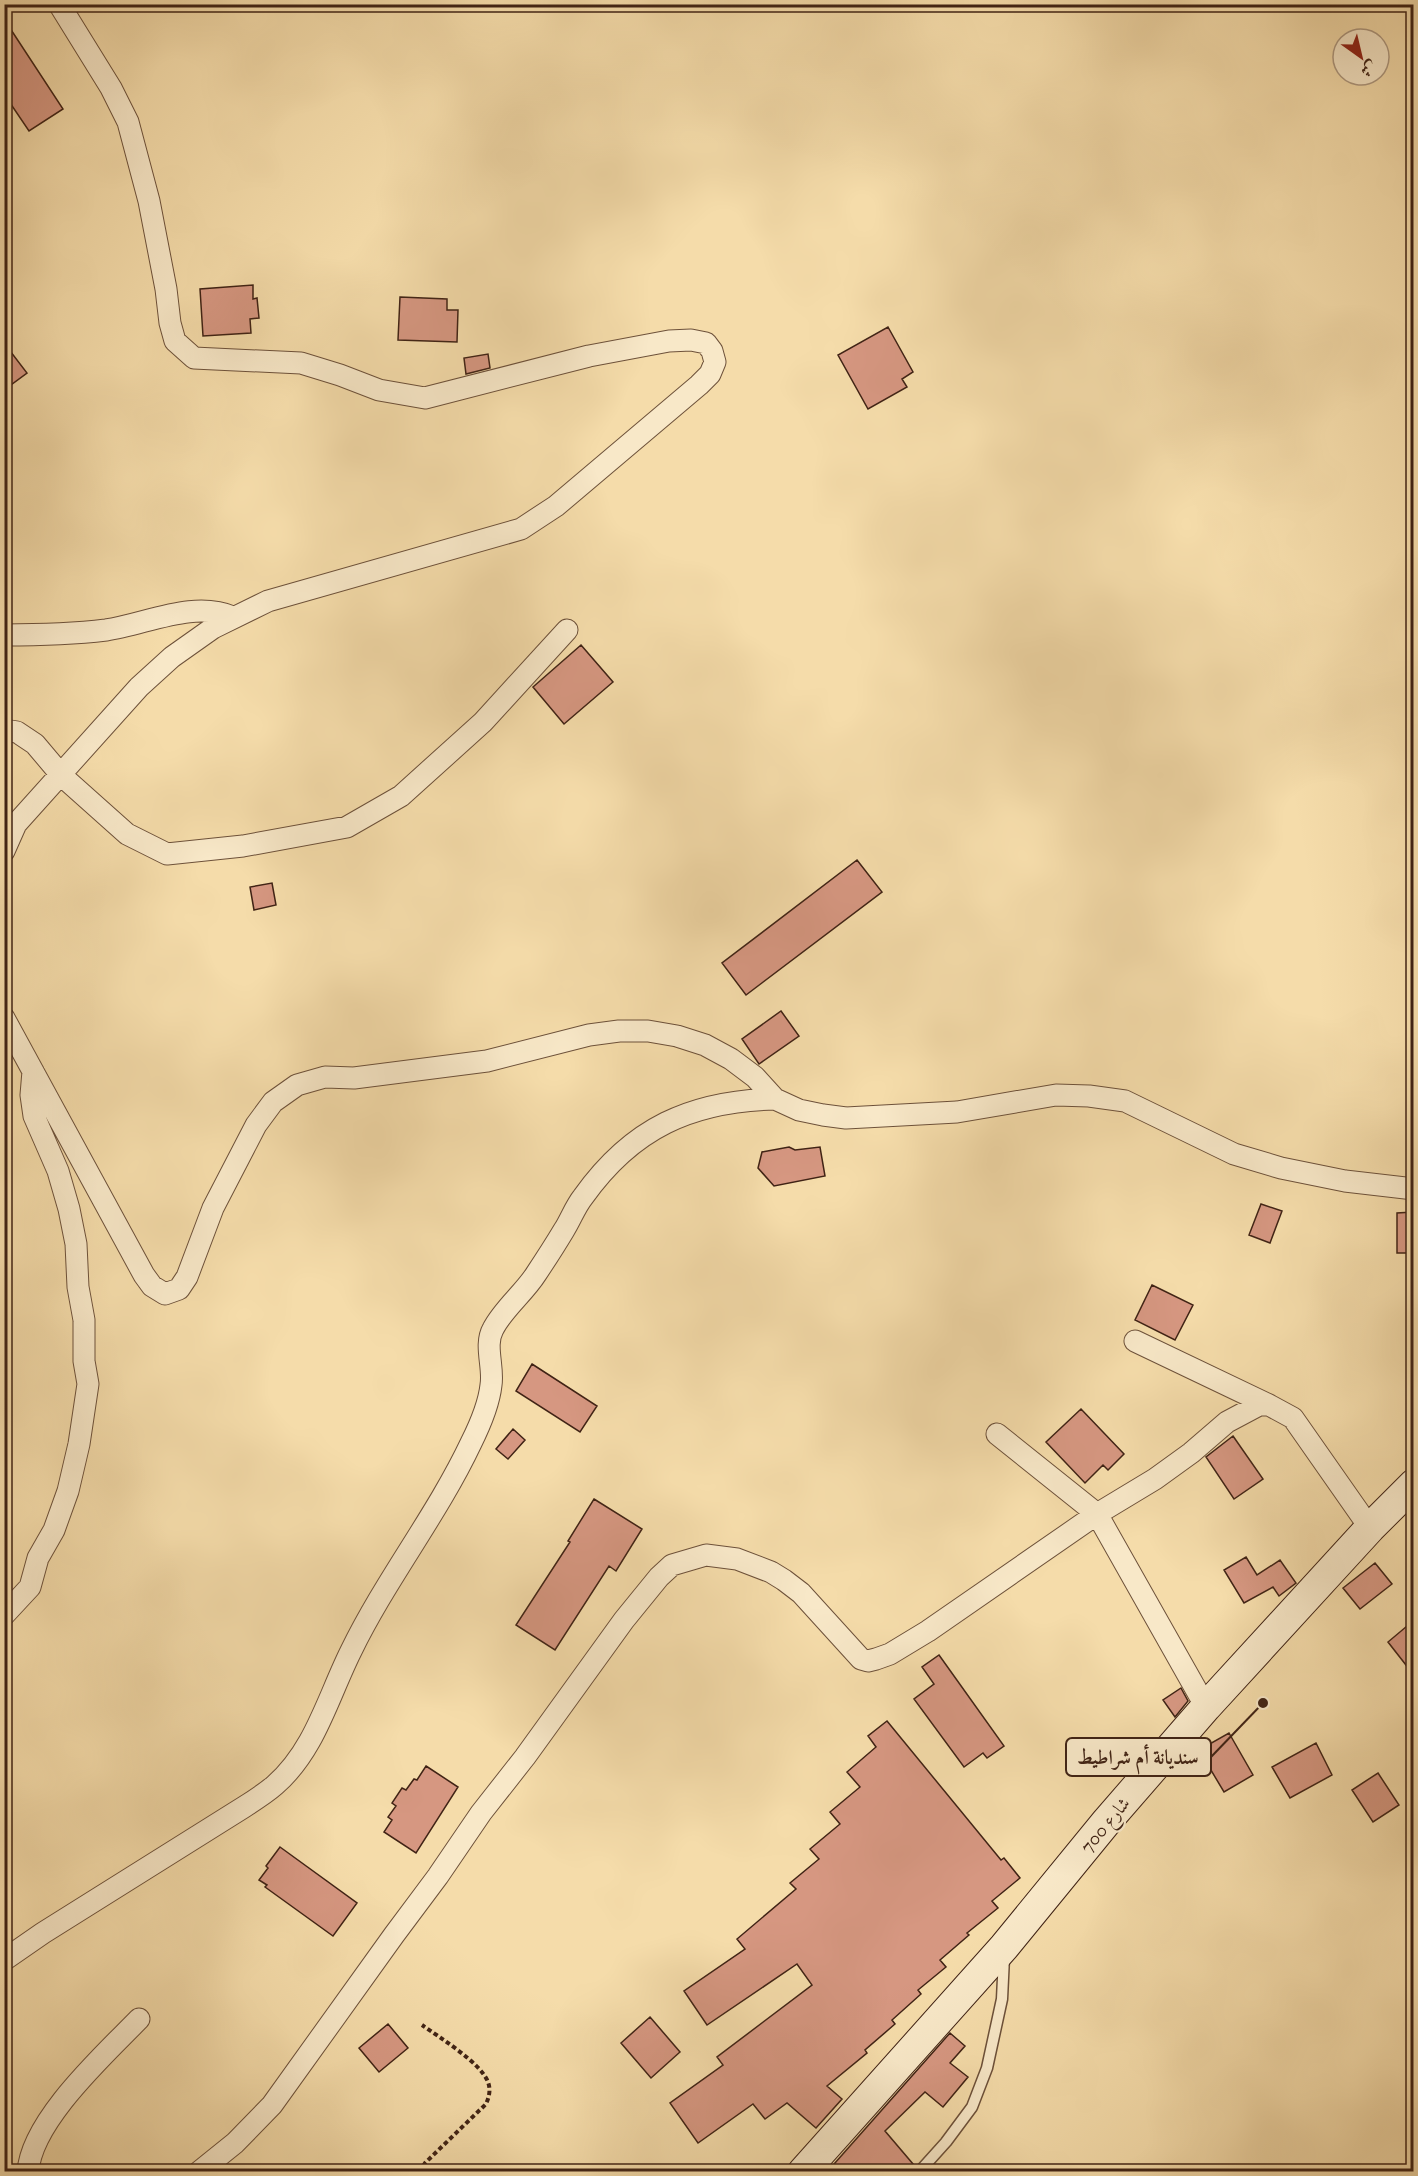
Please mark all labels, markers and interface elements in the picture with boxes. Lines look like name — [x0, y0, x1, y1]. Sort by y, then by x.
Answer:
north arrow — [1331, 27, 1391, 87]
text: ش — [1357, 57, 1381, 81]
callout: سنديانة أم شراطيط — [1066, 1738, 1211, 1776]
text: سنديانة أم شراطيط — [1077, 1744, 1199, 1775]
street label: شارع 700 — [1075, 1793, 1138, 1860]

